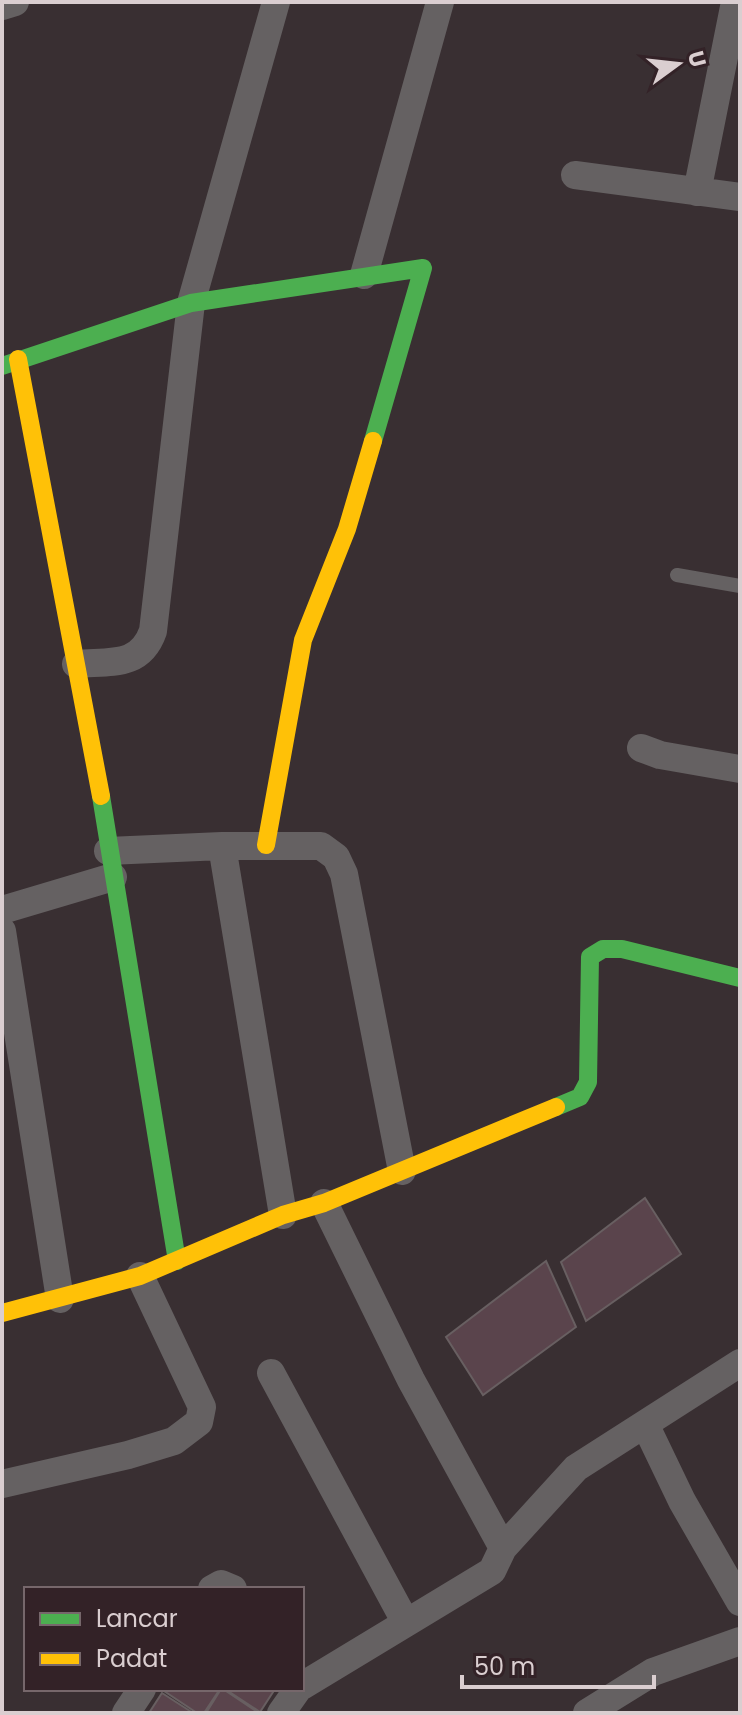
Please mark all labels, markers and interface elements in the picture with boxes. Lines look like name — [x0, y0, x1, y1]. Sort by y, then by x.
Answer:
north arrow — [638, 24, 718, 104]
text: U — [680, 47, 714, 70]
legend — [24, 1587, 304, 1691]
text: Lancar — [96, 1602, 178, 1635]
scale bar — [462, 1639, 654, 1689]
text: Padat — [96, 1642, 167, 1675]
text: 50 m — [474, 1650, 535, 1683]

